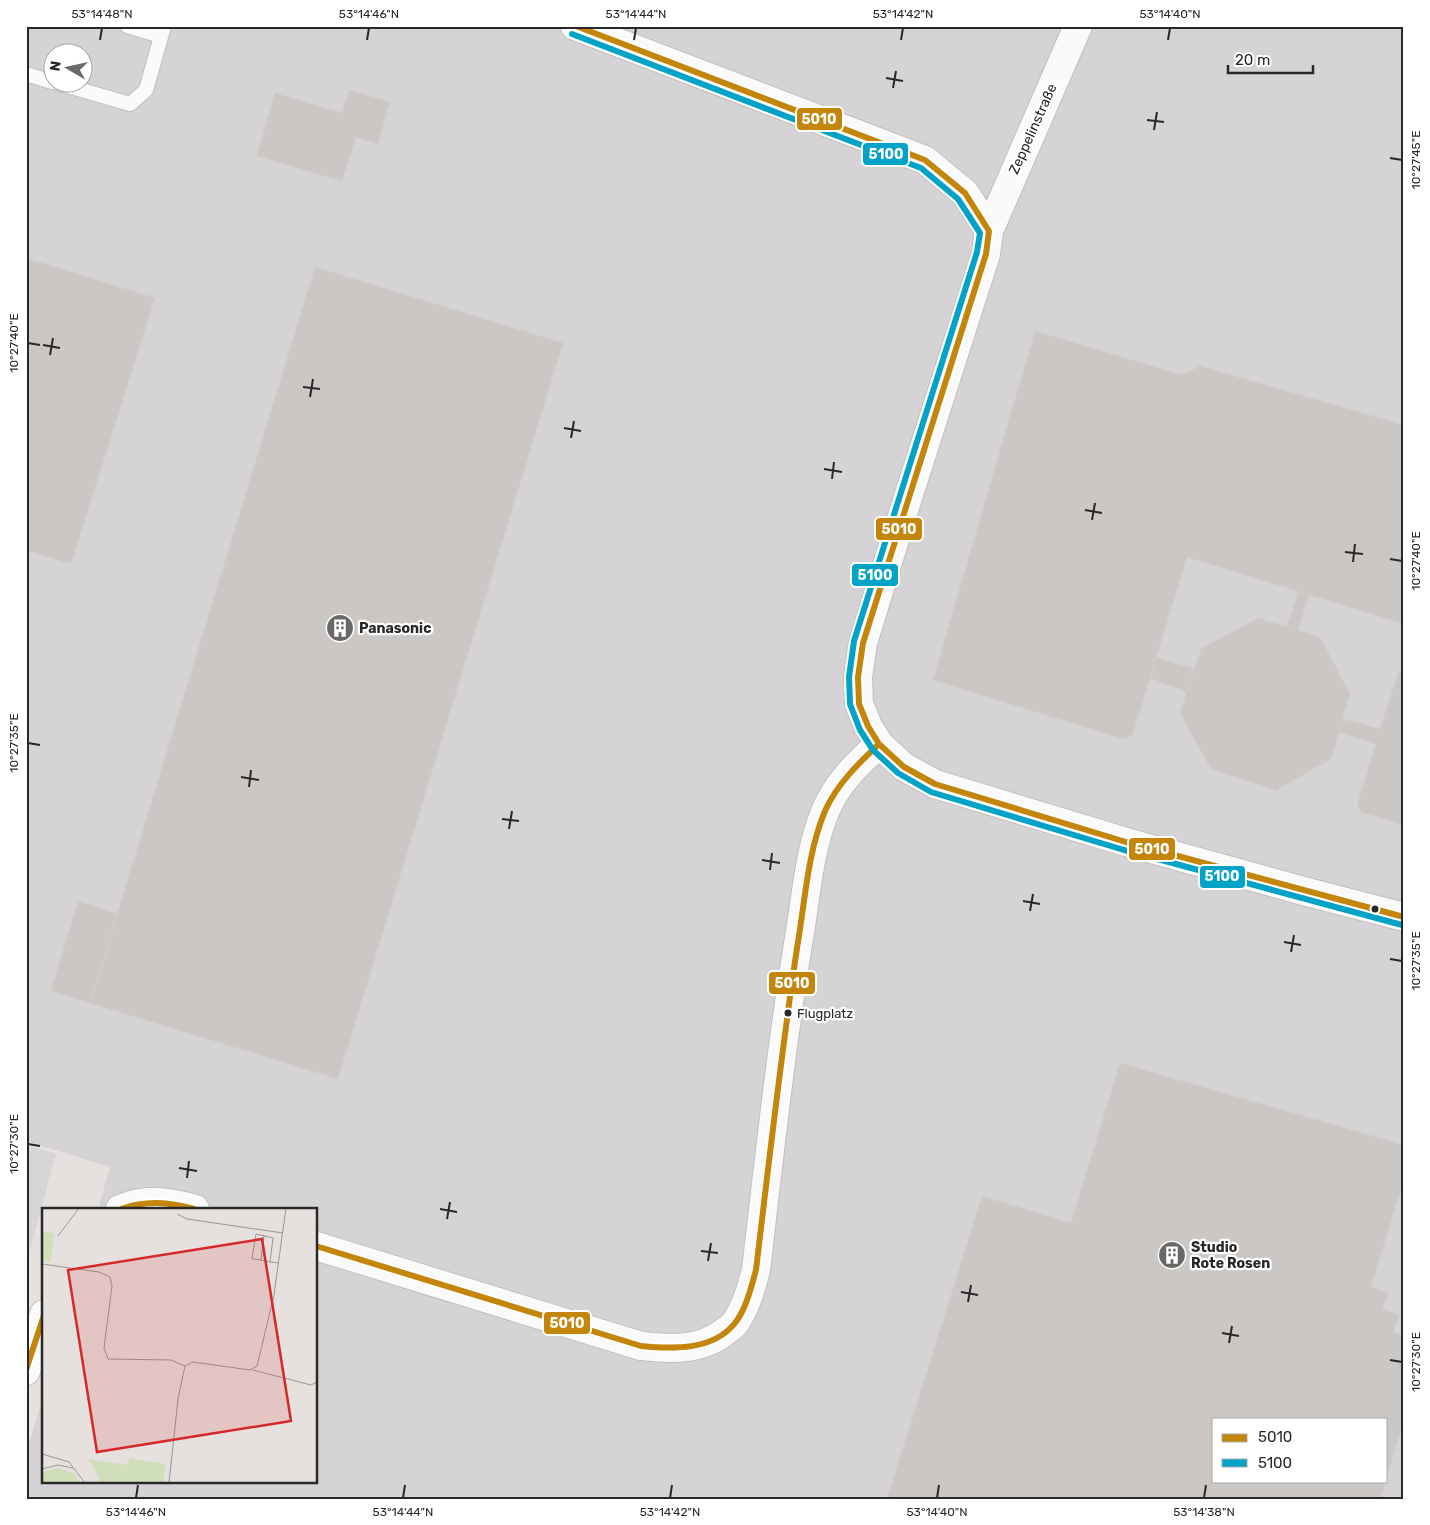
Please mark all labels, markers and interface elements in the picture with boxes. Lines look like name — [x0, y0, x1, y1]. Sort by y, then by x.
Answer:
text: 53°14'48"N — [71, 7, 133, 21]
text: 53°14'46"N — [339, 7, 399, 21]
text: 53°14'44"N — [606, 7, 666, 21]
text: 53°14'42"N — [873, 7, 933, 21]
text: 53°14'40"N — [1139, 7, 1201, 21]
north arrow — [42, 42, 92, 92]
scale bar — [1228, 42, 1312, 74]
text: 20 m — [1235, 51, 1270, 69]
text: N — [46, 60, 65, 72]
street label: Zeppelinstraße — [1005, 81, 1061, 177]
line badge: 5010 — [796, 107, 843, 131]
text: 5010 — [801, 111, 837, 128]
text: 10°27'45"E — [1409, 131, 1423, 189]
line badge: 5100 — [862, 142, 909, 166]
text: 5100 — [869, 146, 903, 163]
text: 10°27'40"E — [7, 313, 21, 373]
line badge: 5010 — [875, 517, 923, 541]
text: 5010 — [881, 521, 917, 538]
text: 10°27'40"E — [1409, 531, 1423, 591]
line badge: 5100 — [851, 563, 899, 587]
text: 5100 — [858, 567, 892, 584]
building icon: Panasonic — [325, 613, 355, 643]
place label: Panasonic — [359, 620, 431, 637]
text: 10°27'35"E — [7, 713, 21, 773]
line badge: 5010 — [1128, 837, 1176, 861]
text: 5010 — [1134, 841, 1170, 858]
line badge: 5100 — [1199, 865, 1246, 889]
text: 5100 — [1205, 868, 1239, 885]
unlabelled marker — [1370, 904, 1380, 914]
text: 10°27'35"E — [1409, 931, 1423, 991]
line badge: 5010 — [768, 971, 816, 995]
text: 5010 — [774, 975, 810, 992]
place label: Flugplatz — [797, 1006, 853, 1022]
marker: Flugplatz — [783, 1008, 793, 1018]
text: 10°27'30"E — [7, 1114, 21, 1174]
inset map — [42, 1208, 318, 1482]
place label: Studio Rote Rosen — [1191, 1239, 1270, 1272]
building icon: Studio Rote Rosen — [1157, 1240, 1187, 1270]
line badge: 5010 — [543, 1311, 591, 1335]
text: 5010 — [549, 1315, 585, 1332]
text: 10°27'30"E — [1409, 1332, 1423, 1392]
legend — [1212, 1418, 1388, 1482]
text: 5010 — [1258, 1428, 1292, 1446]
text: 5100 — [1258, 1454, 1292, 1472]
text: 53°14'46"N — [106, 1505, 166, 1519]
text: 53°14'44"N — [373, 1505, 433, 1519]
text: 53°14'42"N — [640, 1505, 700, 1519]
text: 53°14'40"N — [906, 1505, 968, 1519]
text: 53°14'38"N — [1173, 1505, 1235, 1519]

